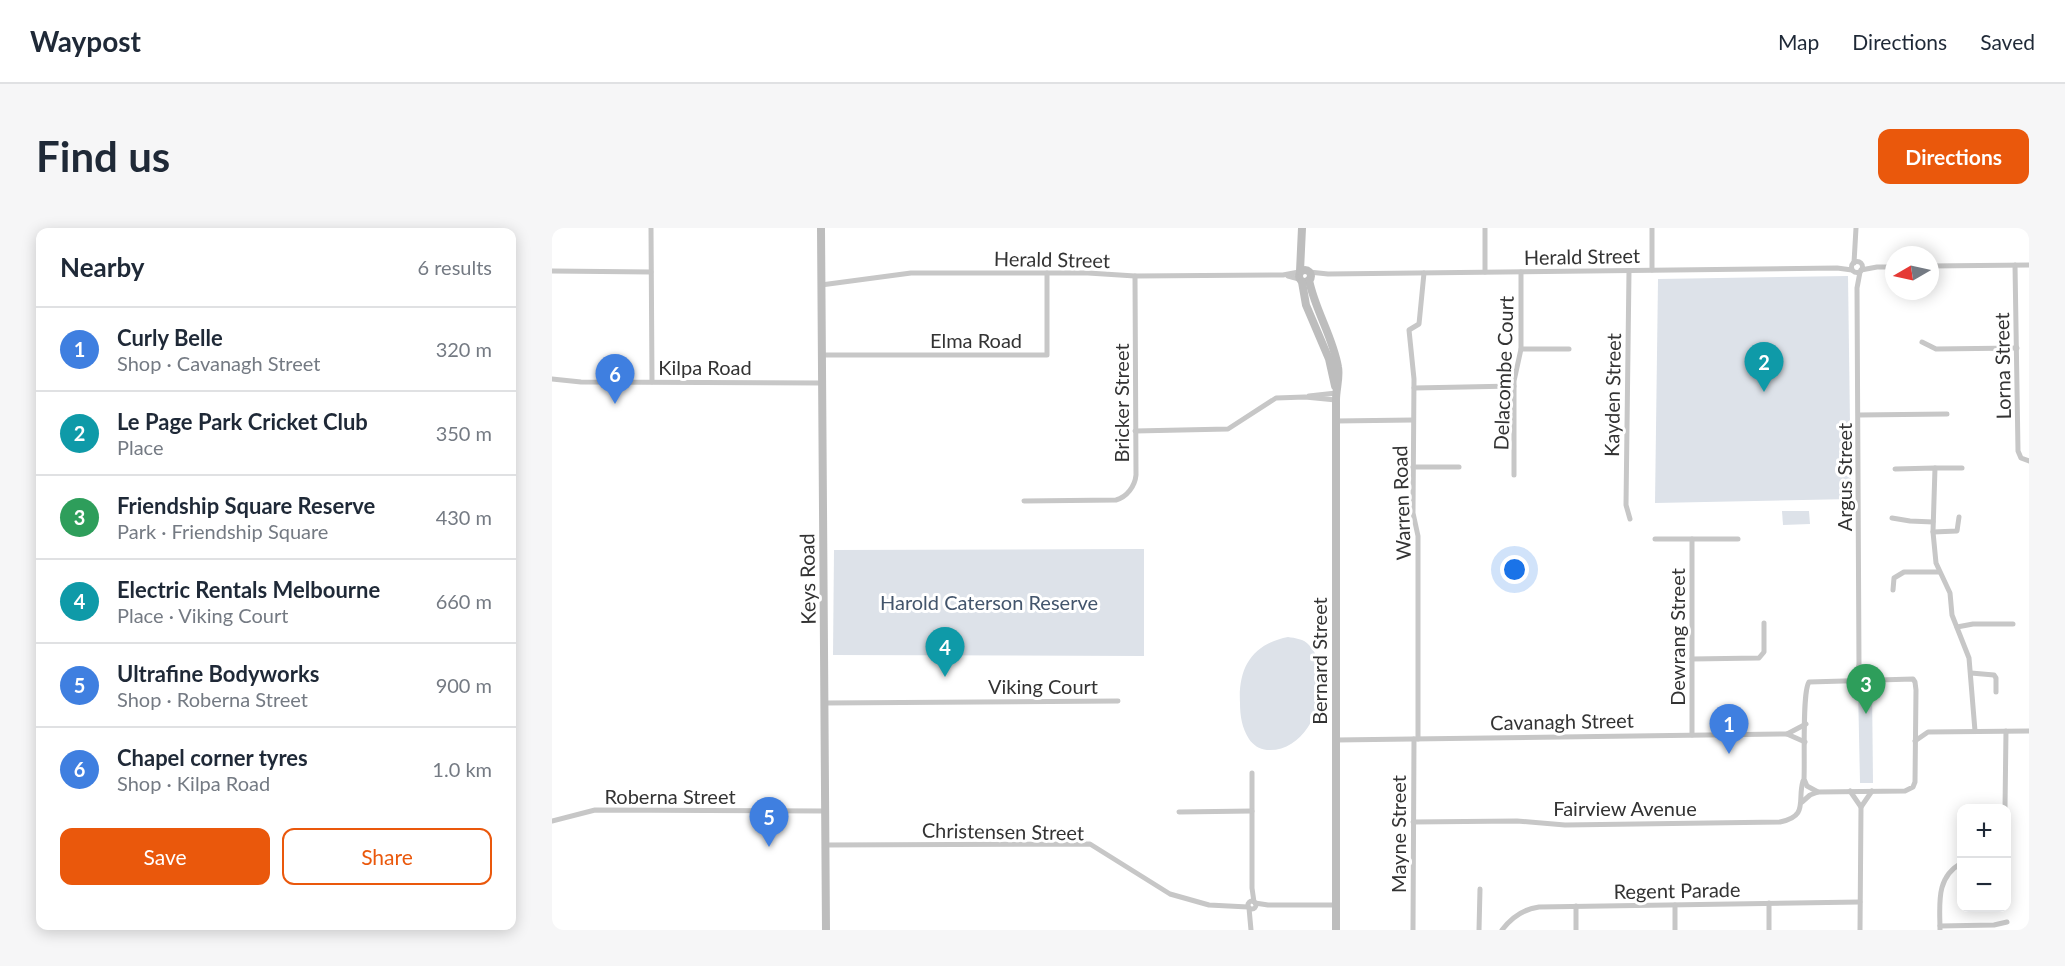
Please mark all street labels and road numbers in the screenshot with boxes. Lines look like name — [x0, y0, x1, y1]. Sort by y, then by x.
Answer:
street label: Herald Street — [1524, 243, 1640, 269]
street label: Herald Street — [994, 246, 1110, 272]
street label: Delacombe Court — [1488, 295, 1518, 451]
street label: Lorna Street — [1989, 312, 2015, 420]
street label: Elma Road — [930, 328, 1022, 352]
street label: Kayden Street — [1599, 333, 1625, 457]
street label: Bricker Street — [1109, 343, 1133, 463]
street label: Kilpa Road — [658, 355, 752, 379]
street label: Argus Street — [1832, 423, 1856, 531]
street label: Warren Road — [1387, 445, 1415, 561]
street label: Keys Road — [794, 533, 820, 625]
street label: Dewrang Street — [1665, 568, 1689, 706]
street label: Bernard Street — [1307, 597, 1331, 725]
street label: Viking Court — [988, 674, 1098, 698]
street label: Cavanagh Street — [1490, 708, 1634, 734]
street label: Mayne Street — [1386, 775, 1410, 893]
street label: Roberna Street — [604, 784, 736, 808]
street label: Fairview Avenue — [1553, 796, 1697, 820]
street label: Christensen Street — [922, 818, 1084, 844]
street label: Regent Parade — [1613, 877, 1741, 903]

